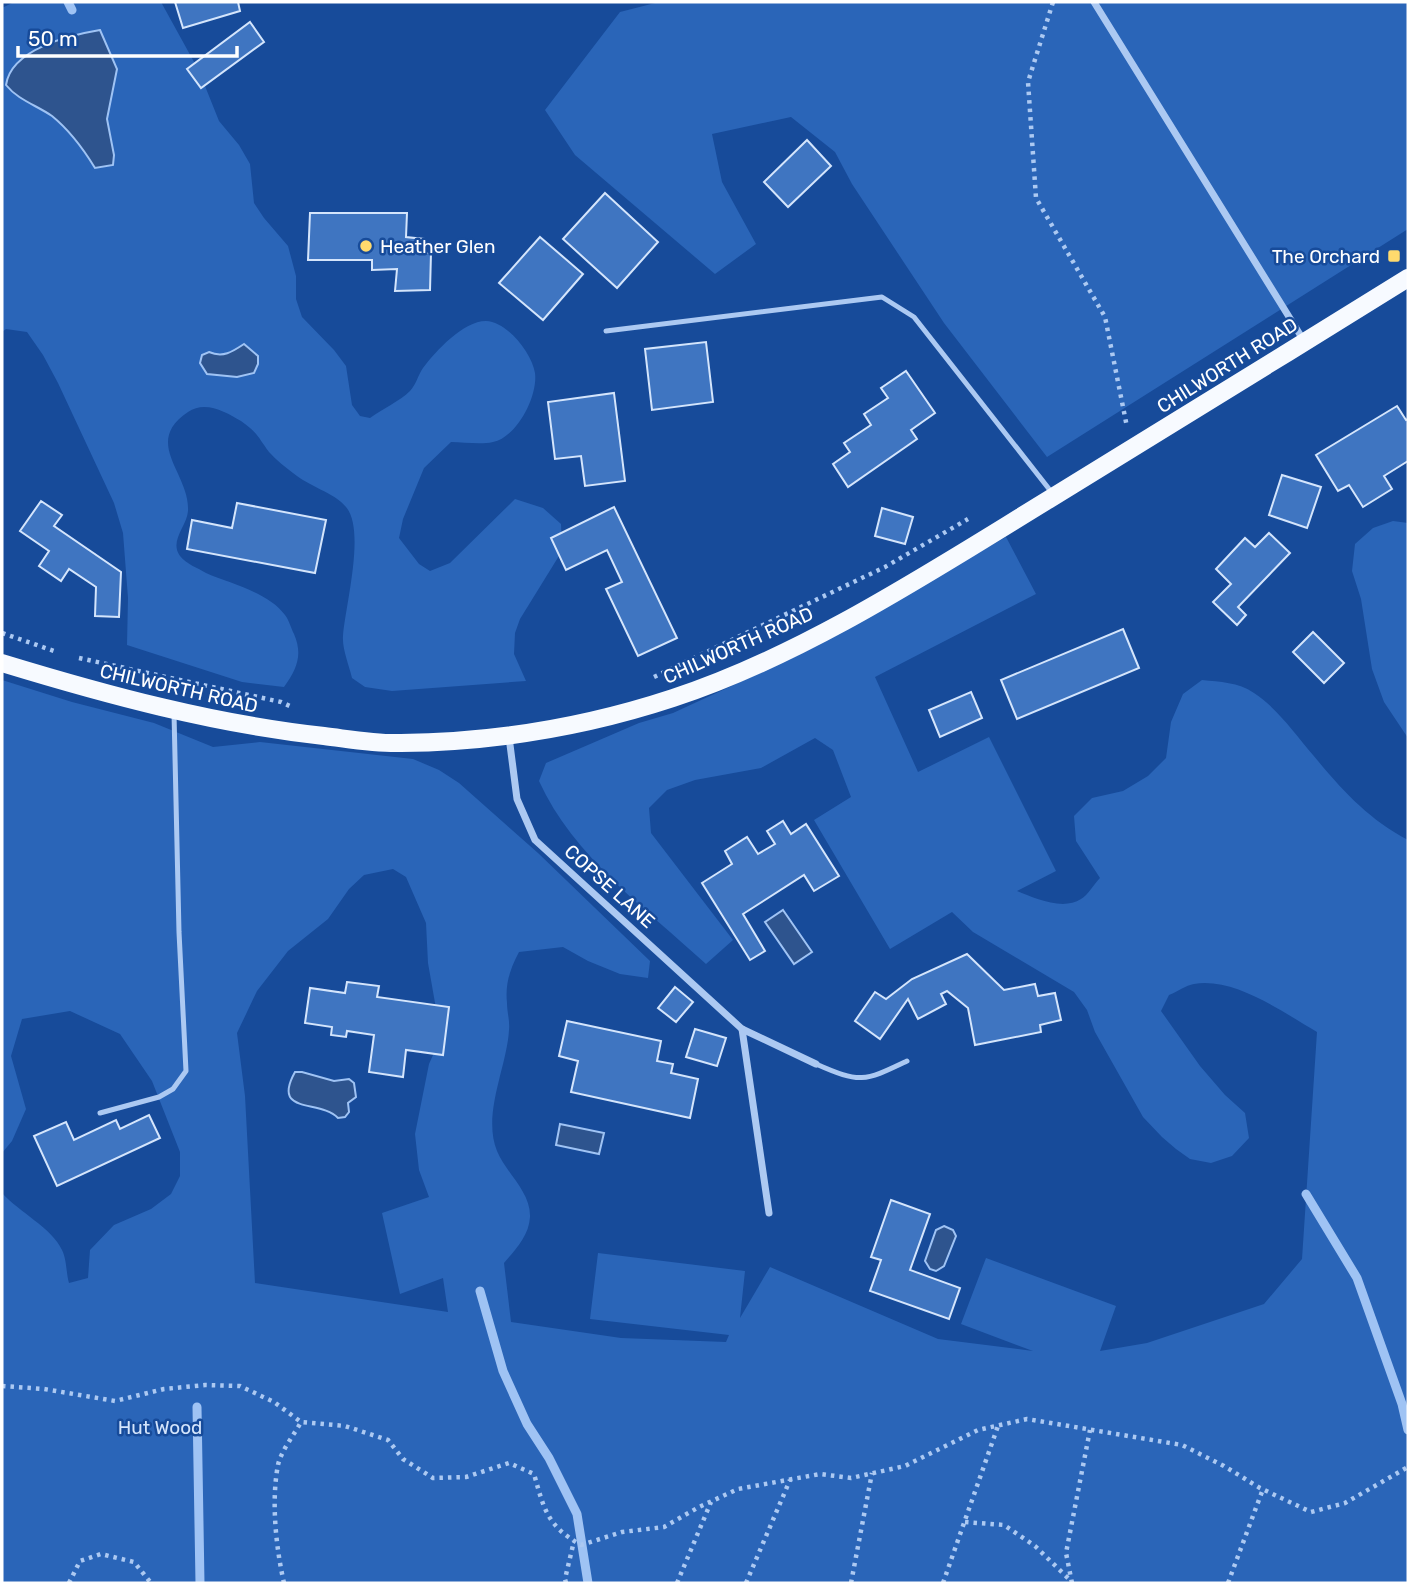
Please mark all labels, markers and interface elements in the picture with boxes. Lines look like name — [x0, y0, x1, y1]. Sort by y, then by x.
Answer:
scale bar — [18, 14, 236, 58]
text: 50 m — [28, 26, 78, 51]
place label: Heather Glen — [380, 235, 495, 258]
marker: Heather Glen — [358, 238, 374, 254]
place label: The Orchard — [1272, 245, 1380, 268]
marker: The Orchard — [1386, 248, 1402, 264]
street label: CHILWORTH ROAD — [1153, 313, 1302, 418]
street label: CHILWORTH ROAD — [660, 602, 817, 689]
street label: CHILWORTH ROAD — [98, 659, 260, 718]
street label: COPSE LANE — [560, 840, 660, 933]
park label: Hut Wood — [118, 1416, 202, 1439]

